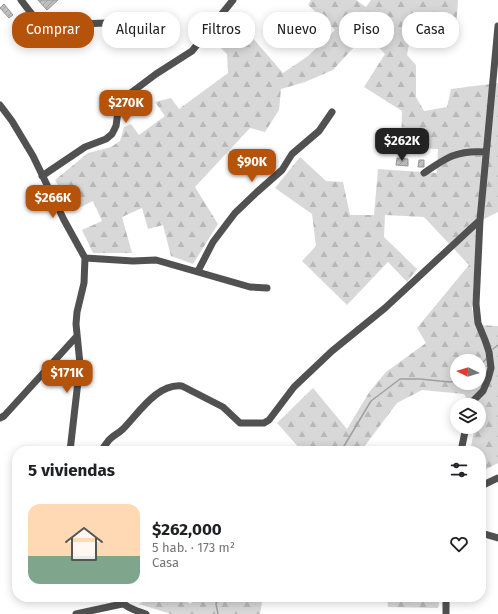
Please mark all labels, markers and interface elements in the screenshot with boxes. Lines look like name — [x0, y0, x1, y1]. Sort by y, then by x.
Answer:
chip: Comprar — [12, 12, 94, 48]
chip: Alquilar — [102, 12, 180, 48]
chip: Filtros — [188, 12, 255, 48]
chip: Nuevo — [263, 12, 331, 48]
chip: Piso — [339, 12, 394, 48]
chip: Casa — [402, 12, 459, 48]
pin: $270K — [98, 90, 154, 124]
text: $270K — [108, 95, 144, 110]
pin: $262K — [374, 128, 430, 162]
text: $262K — [384, 133, 420, 148]
pin: $90K — [228, 149, 276, 183]
text: $90K — [237, 154, 267, 169]
pin: $266K — [25, 185, 81, 219]
text: $266K — [35, 190, 71, 205]
north arrow — [450, 354, 486, 390]
map controls — [450, 354, 486, 434]
pin: $171K — [39, 360, 95, 394]
text: $171K — [51, 365, 83, 380]
button: layers — [450, 398, 486, 434]
icon: filters — [448, 459, 470, 481]
text: 5 viviendas — [28, 460, 115, 481]
text: $262,000 — [152, 519, 222, 540]
icon: home — [60, 520, 108, 568]
icon: heart — [448, 533, 470, 555]
text: 5 hab. · 173 m² — [152, 540, 235, 555]
text: Casa — [152, 555, 179, 570]

